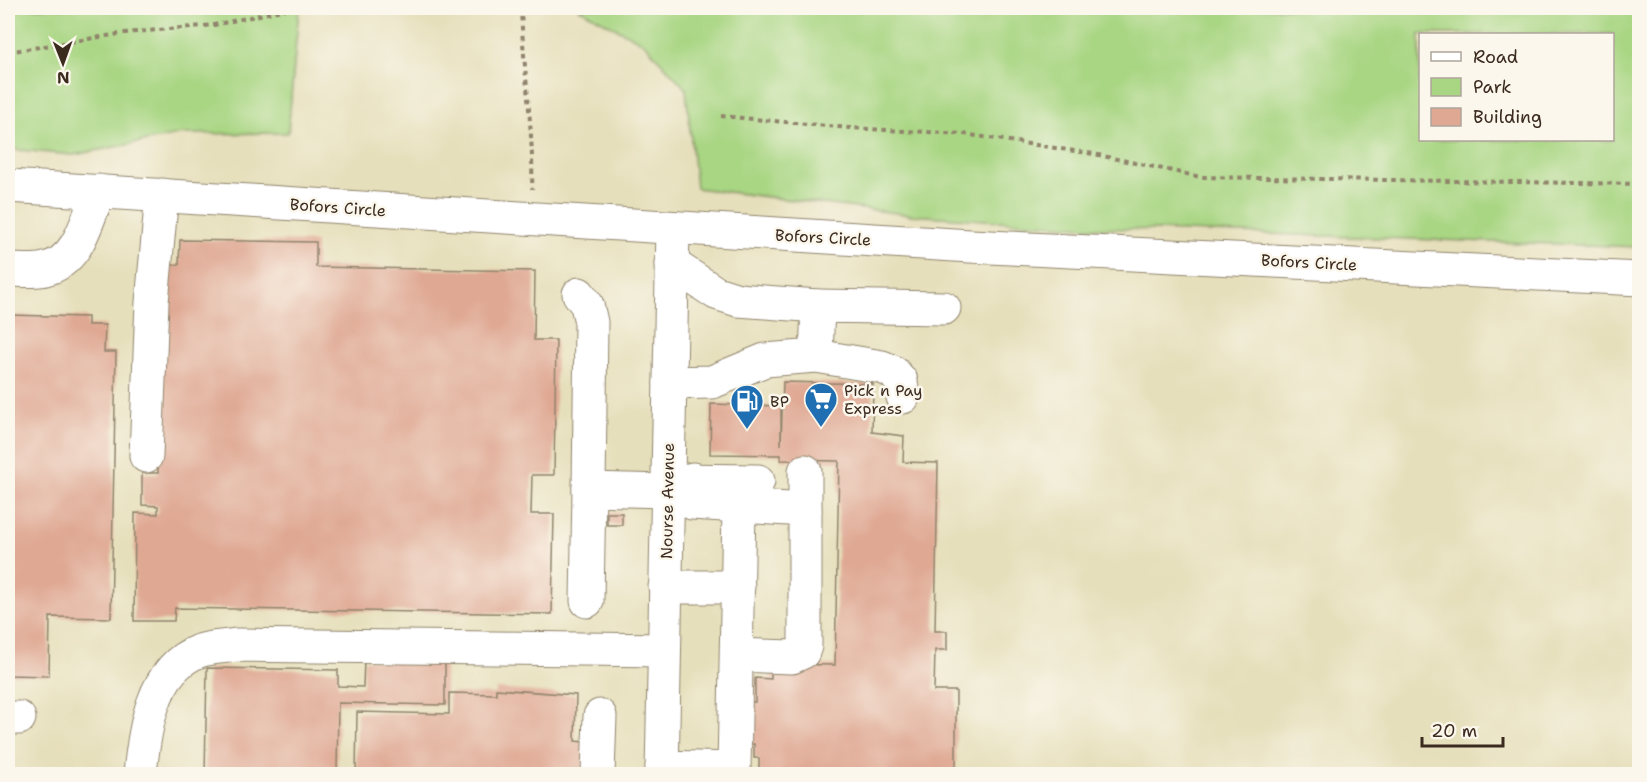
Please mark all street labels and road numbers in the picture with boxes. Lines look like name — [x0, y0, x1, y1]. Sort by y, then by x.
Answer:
street label: Bofors Circle — [289, 194, 387, 221]
street label: Bofors Circle — [774, 224, 872, 251]
street label: Bofors Circle — [1260, 249, 1358, 276]
street label: Nourse Avenue — [656, 443, 679, 559]

